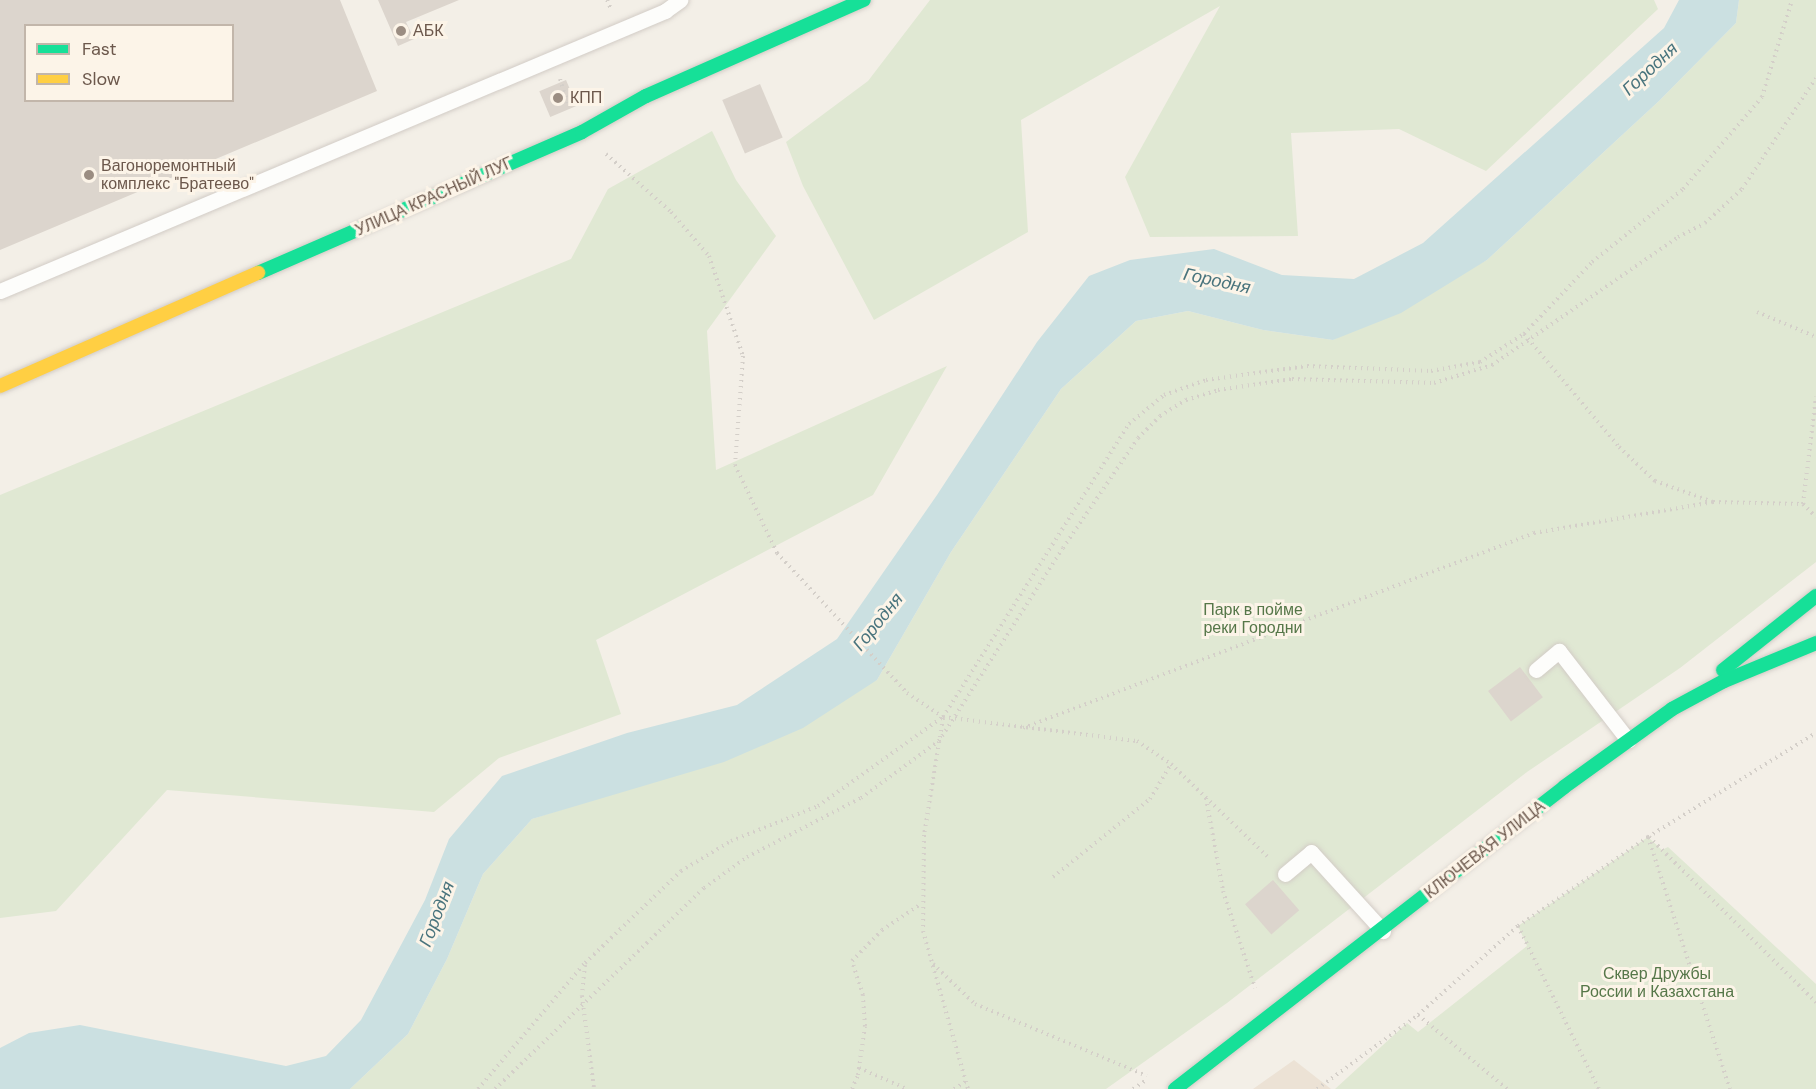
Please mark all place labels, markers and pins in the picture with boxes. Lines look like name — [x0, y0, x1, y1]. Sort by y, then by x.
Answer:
place label: АБК — [413, 21, 443, 41]
marker: АБК — [394, 24, 408, 38]
place label: КПП — [570, 88, 602, 108]
marker: КПП — [551, 91, 565, 105]
place label: Вагоноремонтный комплекс "Братеево" — [101, 156, 254, 194]
marker: Вагоноремонтный комплекс "Братеево" — [82, 168, 96, 182]

